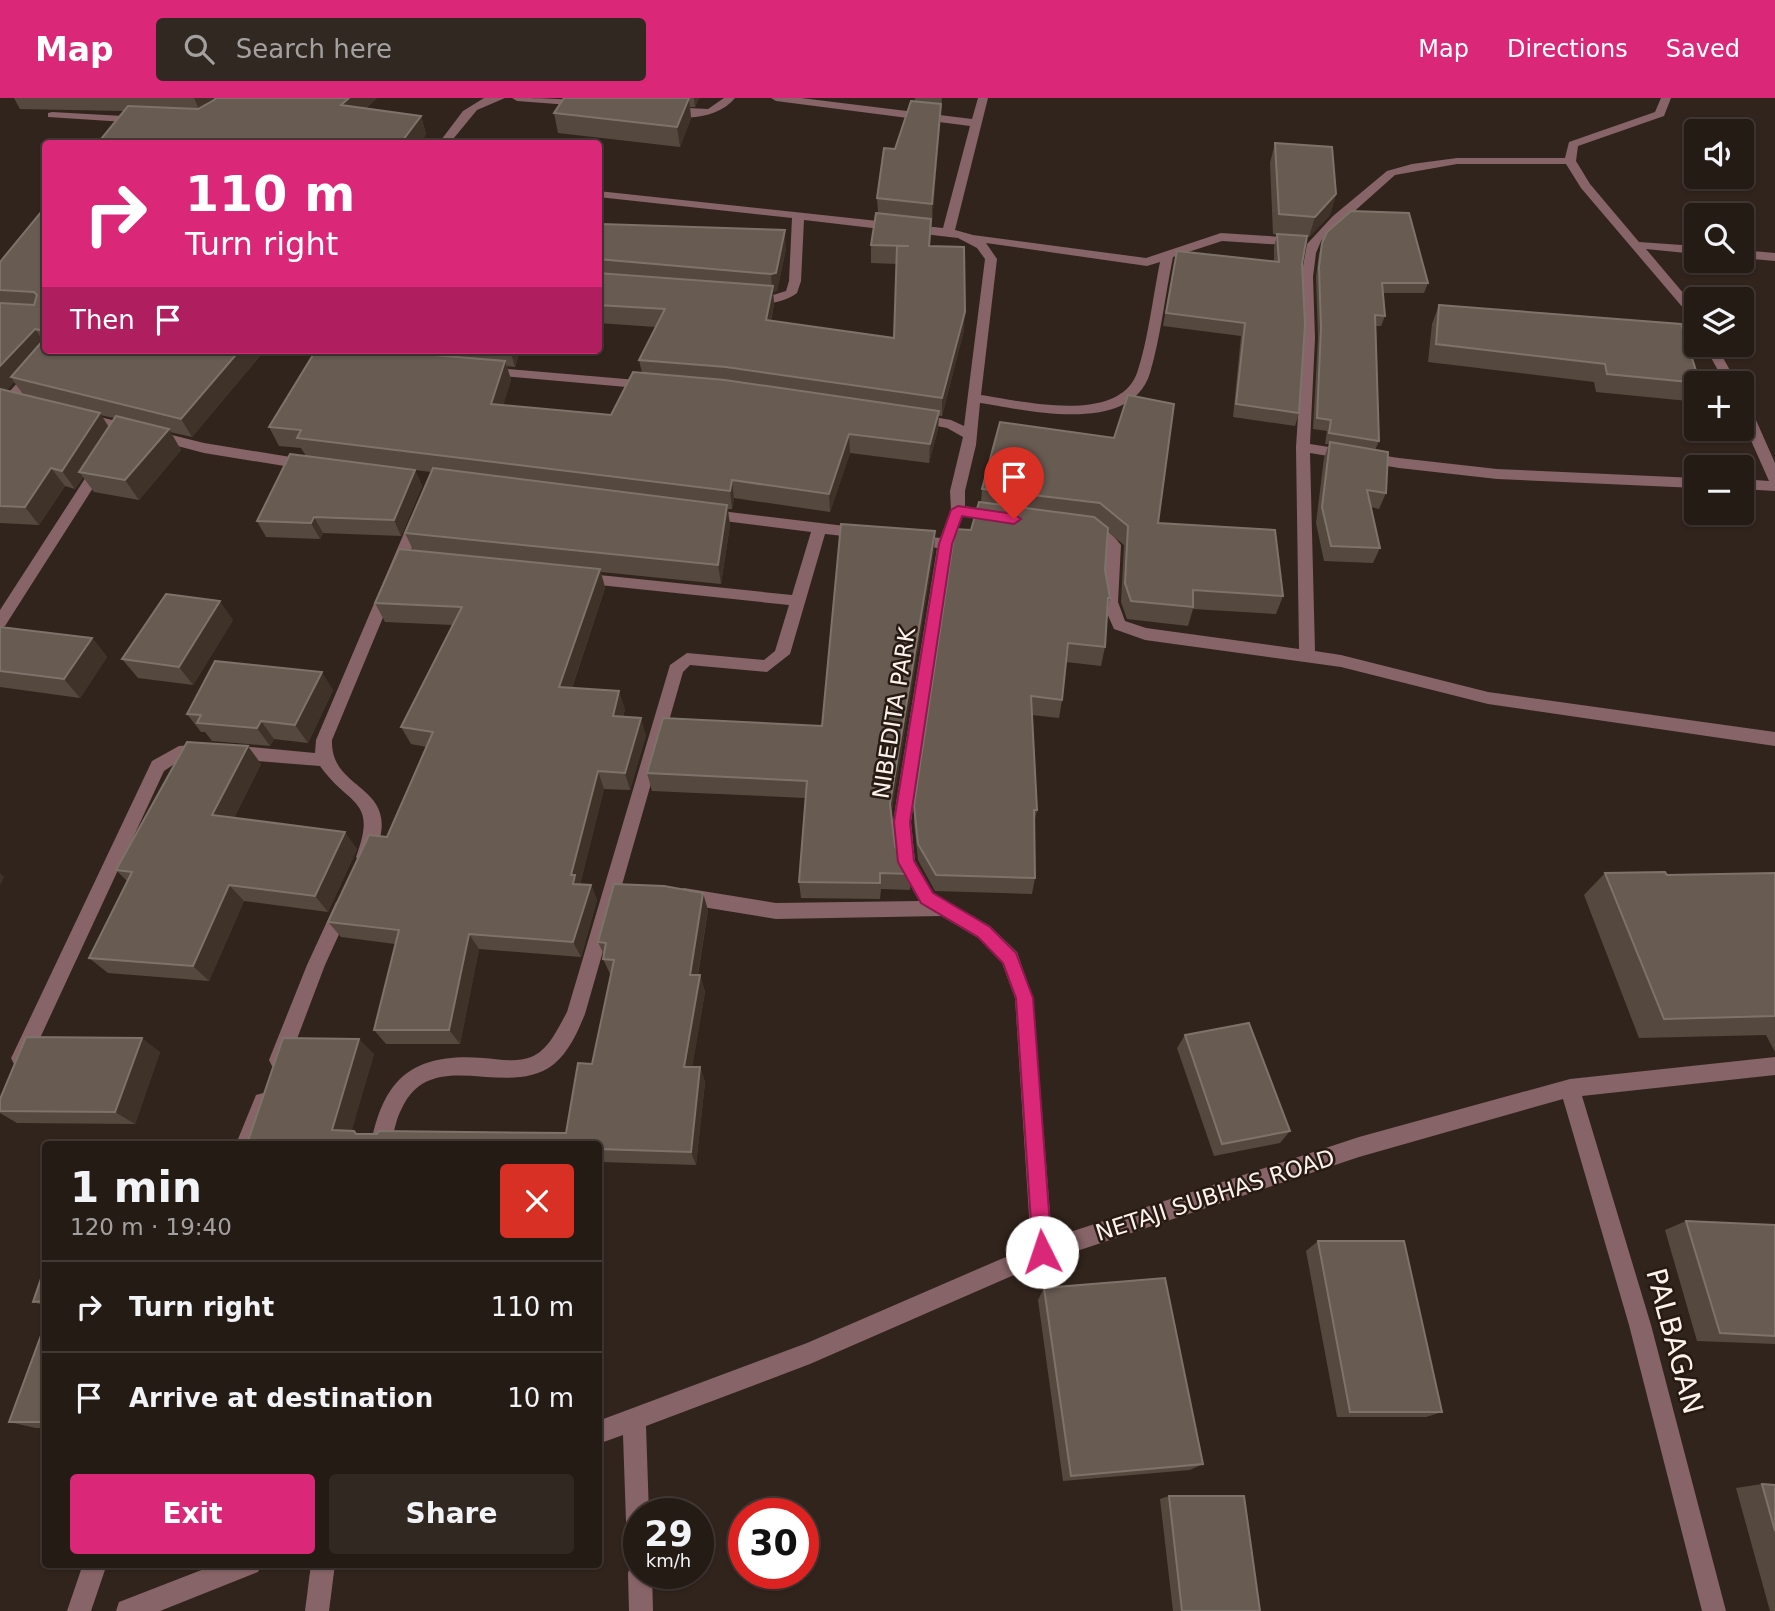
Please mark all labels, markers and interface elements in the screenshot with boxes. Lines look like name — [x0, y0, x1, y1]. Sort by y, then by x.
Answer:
search box — [156, 18, 646, 81]
text: Map — [35, 30, 114, 69]
icon: search — [180, 30, 218, 68]
text: Search here — [236, 34, 392, 64]
text: Map — [1418, 35, 1469, 63]
text: Directions — [1507, 35, 1628, 63]
text: Saved — [1666, 35, 1740, 63]
map controls — [1684, 119, 1754, 525]
button: sound — [1684, 119, 1754, 189]
text: 110 m — [185, 166, 355, 223]
icon: right — [70, 168, 161, 259]
button: search — [1684, 203, 1754, 273]
text: Turn right — [185, 225, 338, 263]
button: layers — [1684, 287, 1754, 357]
icon: arrive — [149, 301, 187, 339]
text: Then — [70, 305, 135, 335]
button: + — [1684, 371, 1754, 441]
pin — [984, 447, 1044, 519]
button: − — [1684, 455, 1754, 525]
icon: arrive — [995, 458, 1033, 496]
street label: NIBEDITA PARK — [868, 624, 921, 801]
street label: NETAJI SUBHAS ROAD — [1092, 1144, 1338, 1246]
text: 1 min — [70, 1163, 202, 1212]
button: close — [500, 1164, 574, 1238]
text: 120 m · 19:40 — [70, 1214, 232, 1240]
position arrow — [1005, 1215, 1079, 1289]
street label: PALBAGAN — [1639, 1265, 1710, 1418]
icon: right — [70, 1288, 108, 1326]
text: Turn right — [129, 1292, 274, 1322]
text: 110 m — [491, 1292, 574, 1322]
icon: arrive — [70, 1379, 108, 1417]
text: Arrive at destination — [129, 1383, 433, 1413]
text: 10 m — [507, 1383, 574, 1413]
button: Exit — [70, 1474, 315, 1554]
button: Share — [329, 1474, 574, 1554]
speed limit sign: 30 — [728, 1498, 819, 1589]
text: 29 — [644, 1514, 693, 1554]
text: km/h — [646, 1550, 691, 1571]

